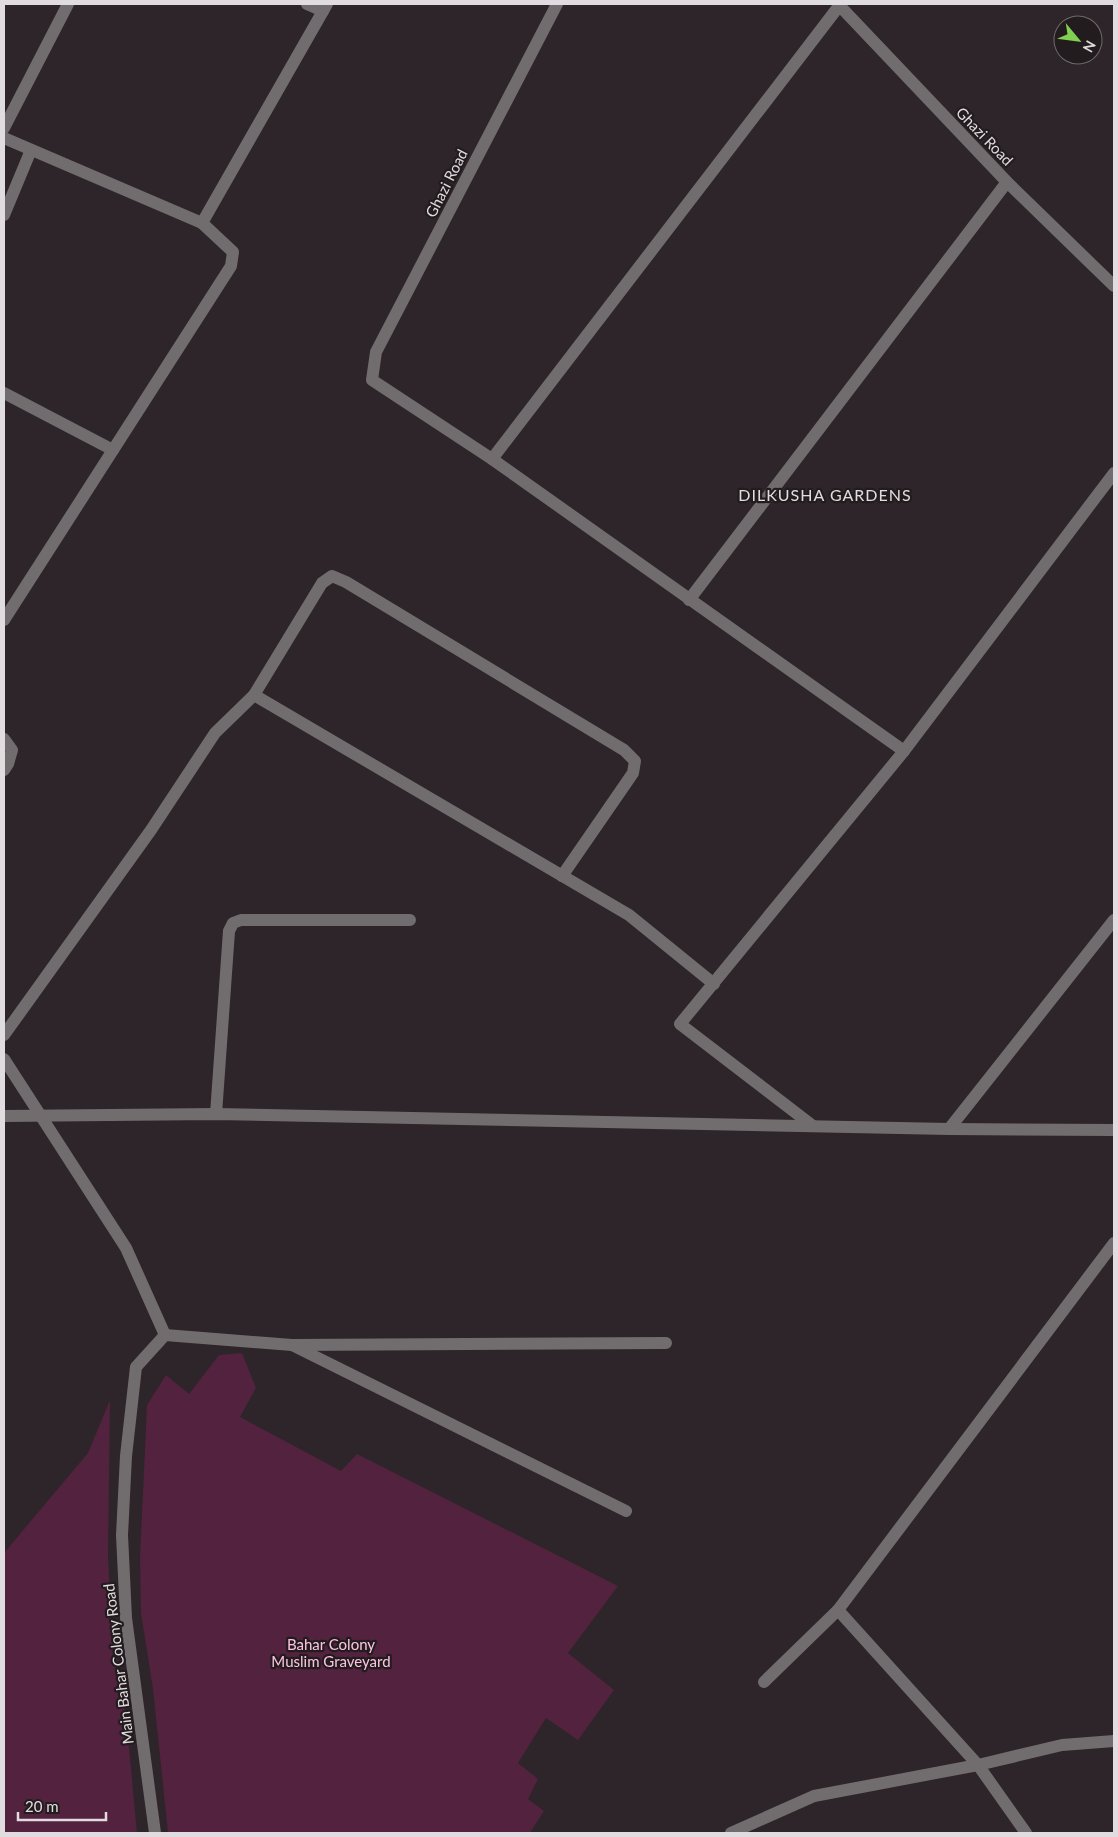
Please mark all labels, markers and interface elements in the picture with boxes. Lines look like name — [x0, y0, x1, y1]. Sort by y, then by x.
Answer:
north arrow — [1053, 15, 1103, 65]
text: N — [1080, 38, 1100, 55]
street label: Ghazi Road — [953, 103, 1017, 169]
street label: Ghazi Road — [421, 146, 471, 220]
district label: DILKUSHA GARDENS — [738, 485, 912, 504]
street label: Main Bahar Colony Road — [99, 1583, 137, 1745]
park label: Bahar Colony Muslim Graveyard — [271, 1635, 391, 1670]
scale bar — [18, 1790, 105, 1822]
text: 20 m — [25, 1797, 59, 1815]

